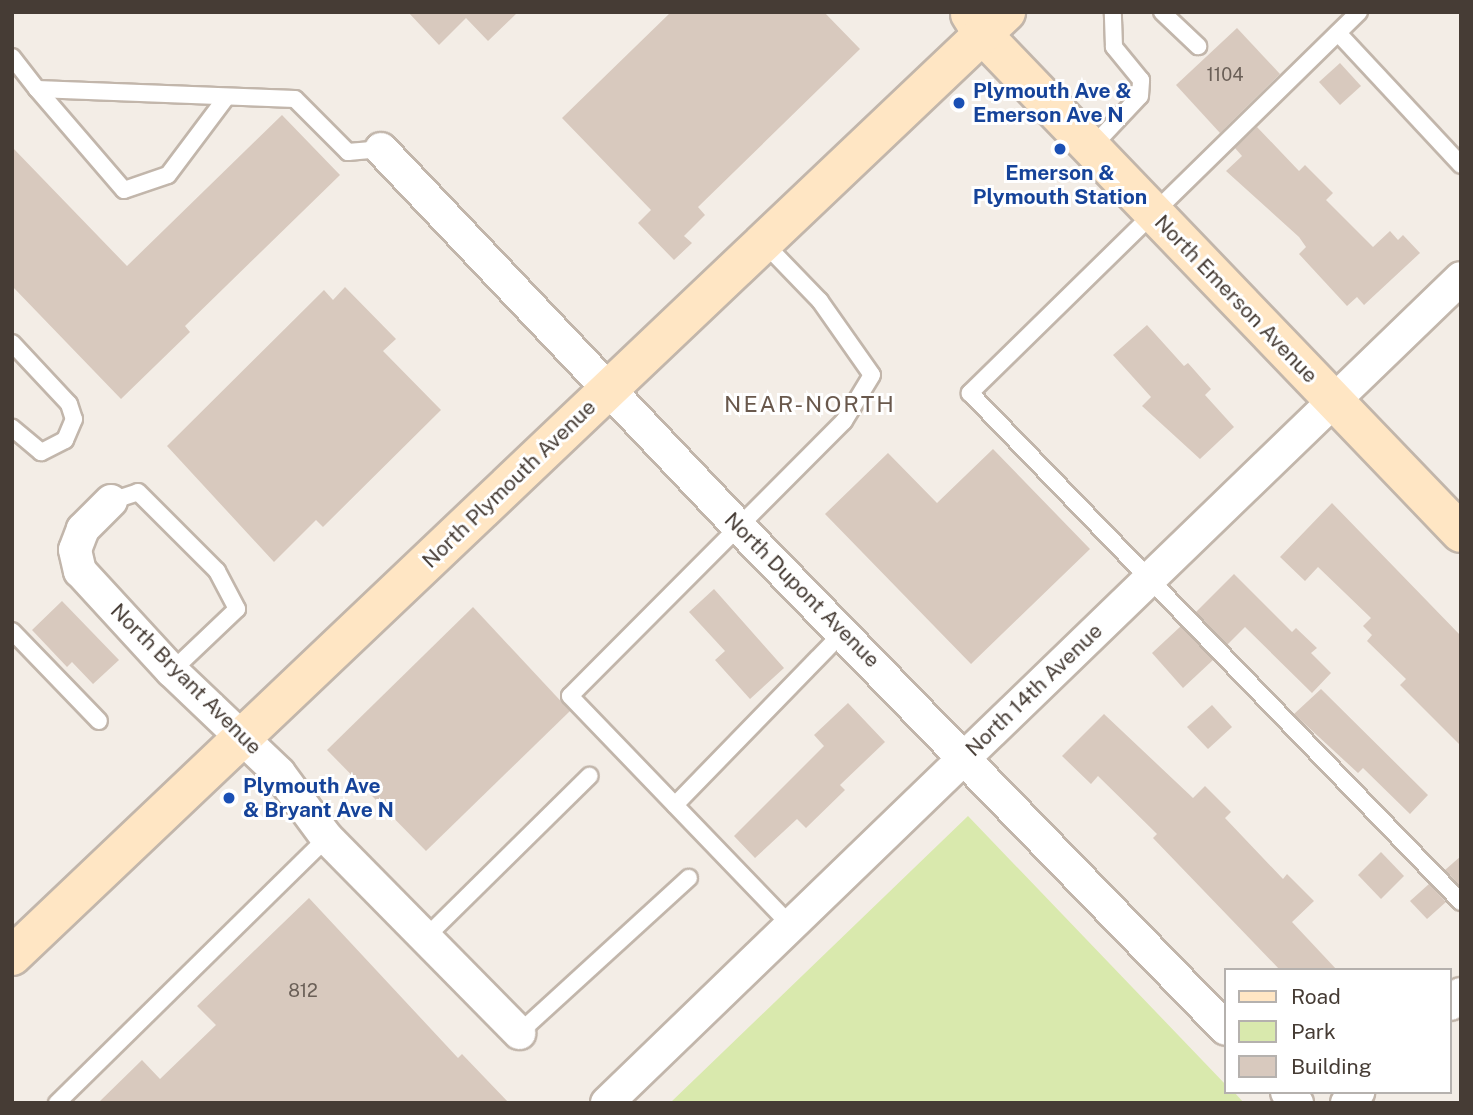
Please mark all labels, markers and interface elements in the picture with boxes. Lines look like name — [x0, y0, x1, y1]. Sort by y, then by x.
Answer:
house number: 1104 — [1207, 64, 1243, 86]
place label: Plymouth Ave & Emerson Ave N — [973, 78, 1132, 128]
marker: Plymouth Ave & Emerson Ave N — [951, 95, 967, 111]
marker: Emerson & Plymouth Station — [1052, 141, 1068, 157]
place label: Emerson & Plymouth Station — [973, 160, 1147, 210]
street label: North Emerson Avenue — [1149, 210, 1323, 388]
district label: NEAR-NORTH — [725, 390, 895, 418]
street label: North Plymouth Avenue — [417, 395, 601, 573]
street label: North Dupont Avenue — [719, 507, 885, 673]
street label: North Bryant Avenue — [105, 598, 267, 760]
street label: North 14th Avenue — [960, 618, 1108, 762]
place label: Plymouth Ave & Bryant Ave N — [243, 773, 394, 823]
marker: Plymouth Ave & Bryant Ave N — [221, 790, 237, 806]
legend — [1224, 968, 1452, 1094]
house number: 812 — [288, 980, 318, 1002]
text: Road — [1291, 984, 1341, 1009]
text: Park — [1291, 1019, 1336, 1044]
text: Building — [1291, 1054, 1372, 1079]

